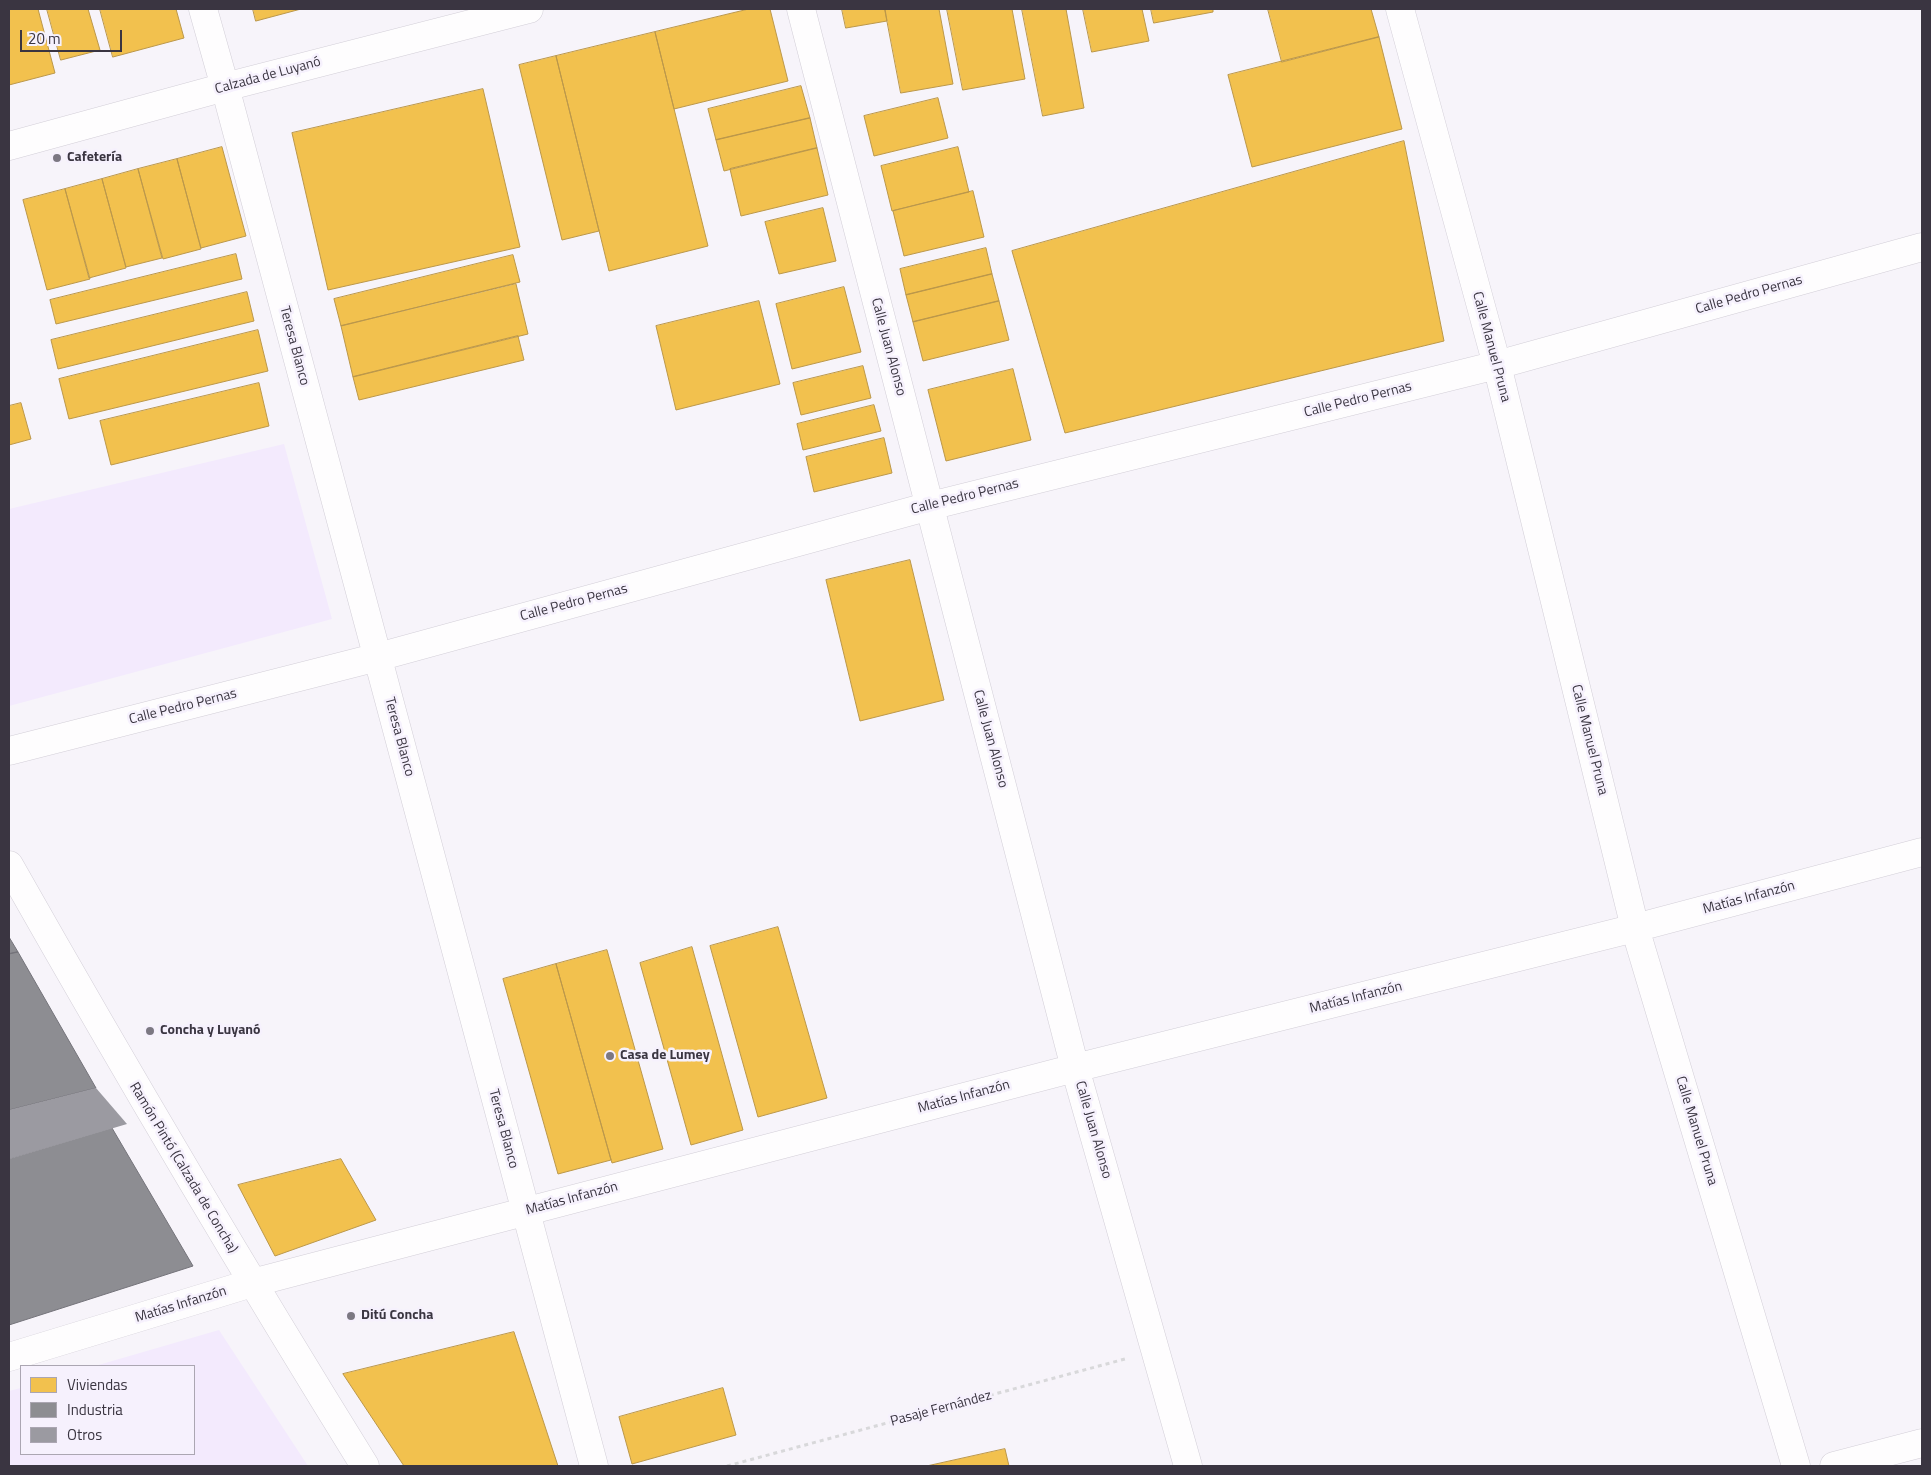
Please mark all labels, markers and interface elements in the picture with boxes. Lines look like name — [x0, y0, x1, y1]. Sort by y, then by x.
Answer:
scale bar — [22, 20, 125, 52]
text: 20 m — [28, 27, 61, 50]
street label: Calzada de Luyanó — [213, 54, 323, 98]
place label: Cafetería — [67, 150, 122, 166]
marker: Cafetería — [51, 152, 63, 164]
street label: Calle Pedro Pernas — [1694, 272, 1804, 318]
street label: Calle Manuel Pruna — [1468, 290, 1514, 404]
street label: Calle Juan Alonso — [867, 296, 909, 398]
street label: Teresa Blanco — [275, 305, 313, 387]
street label: Calle Pedro Pernas — [1302, 379, 1414, 421]
street label: Calle Pedro Pernas — [909, 476, 1021, 518]
street label: Calle Pedro Pernas — [519, 581, 629, 625]
street label: Calle Manuel Pruna — [1567, 683, 1611, 797]
street label: Calle Pedro Pernas — [127, 686, 239, 728]
street label: Calle Juan Alonso — [969, 688, 1011, 790]
street label: Teresa Blanco — [380, 696, 418, 778]
street label: Matías Infanzón — [1701, 878, 1797, 918]
street label: Matías Infanzón — [1308, 978, 1404, 1018]
place label: Concha y Luyanó — [160, 1023, 261, 1039]
marker: Concha y Luyanó — [144, 1025, 156, 1037]
place label: Casa de Lumey — [620, 1048, 710, 1064]
marker: Casa de Lumey — [604, 1050, 616, 1062]
street label: Calle Manuel Pruna — [1671, 1074, 1721, 1188]
street label: Matías Infanzón — [916, 1077, 1012, 1117]
street label: Calle Juan Alonso — [1071, 1079, 1115, 1181]
street label: Ramón Pintó (Calzada de Concha) — [125, 1080, 241, 1256]
street label: Teresa Blanco — [484, 1088, 522, 1170]
street label: Matías Infanzón — [524, 1179, 620, 1219]
street label: Matías Infanzón — [133, 1283, 229, 1327]
place label: Ditú Concha — [361, 1308, 433, 1324]
marker: Ditú Concha — [345, 1310, 357, 1322]
legend — [20, 1365, 195, 1455]
text: Viviendas — [67, 1373, 128, 1396]
street label: Pasaje Fernández — [889, 1387, 993, 1431]
text: Industria — [67, 1398, 123, 1421]
text: Otros — [67, 1423, 102, 1446]

